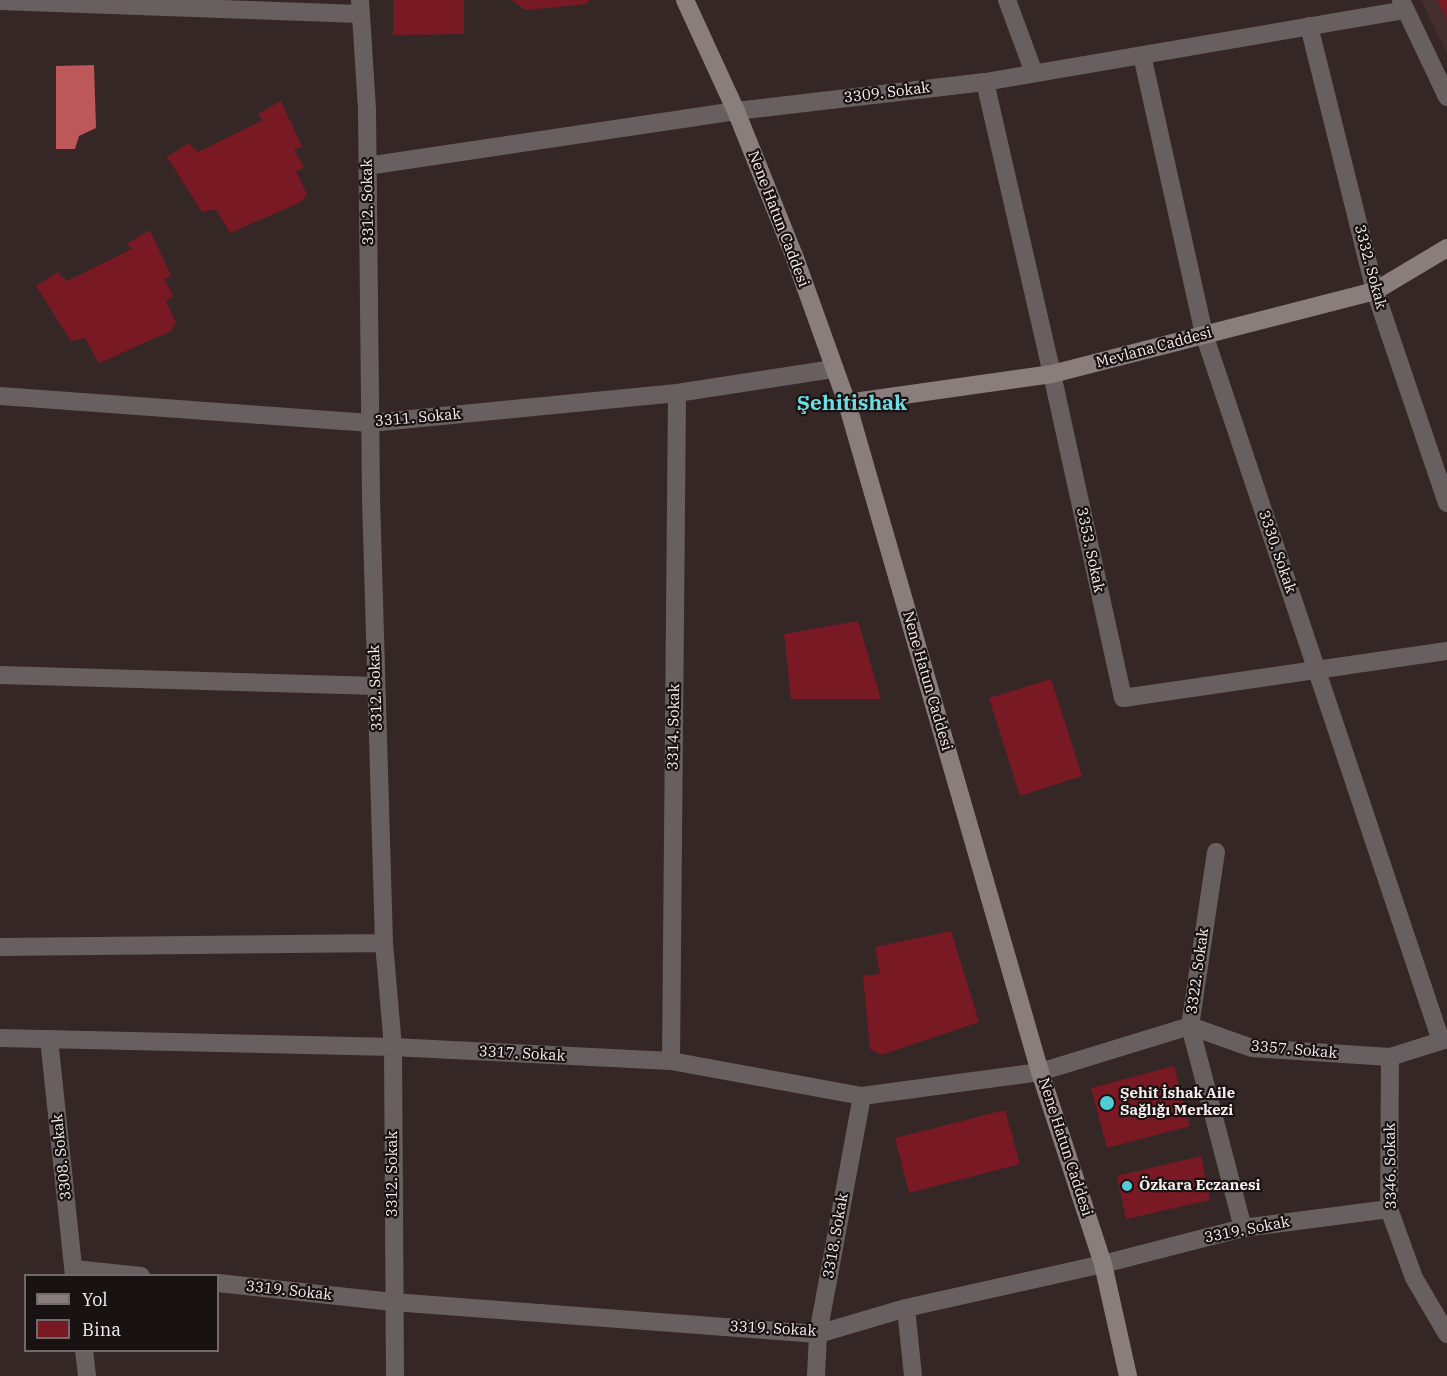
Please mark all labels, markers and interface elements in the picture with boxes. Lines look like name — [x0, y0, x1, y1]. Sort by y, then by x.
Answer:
street label: 3309. Sokak — [843, 79, 931, 107]
street label: Nene Hatun Caddesi — [744, 148, 812, 290]
street label: 3312. Sokak — [358, 159, 378, 245]
street label: 3332. Sokak — [1350, 223, 1390, 311]
street label: Mevlana Caddesi — [1094, 324, 1214, 372]
district label: Şehitishak — [797, 391, 907, 417]
street label: 3311. Sokak — [374, 405, 462, 431]
street label: 3353. Sokak — [1072, 506, 1108, 594]
street label: 3330. Sokak — [1254, 508, 1300, 596]
street label: Nene Hatun Caddesi — [898, 609, 956, 753]
street label: 3312. Sokak — [365, 644, 387, 732]
street label: 3314. Sokak — [664, 684, 684, 770]
street label: 3322. Sokak — [1183, 927, 1213, 1015]
street label: 3357. Sokak — [1250, 1037, 1338, 1063]
street label: 3317. Sokak — [478, 1043, 566, 1065]
street label: Nene Hatun Caddesi — [1034, 1076, 1096, 1218]
place label: Şehit İshak Aile Sağlığı Merkezi — [1120, 1085, 1235, 1120]
marker: Şehit İshak Aile Sağlığı Merkezi — [1098, 1094, 1116, 1112]
street label: 3308. Sokak — [49, 1113, 75, 1201]
street label: 3346. Sokak — [1381, 1123, 1401, 1209]
street label: 3312. Sokak — [384, 1131, 402, 1217]
place label: Özkara Eczanesi — [1139, 1177, 1261, 1195]
marker: Özkara Eczanesi — [1120, 1179, 1134, 1193]
street label: 3318. Sokak — [820, 1192, 852, 1280]
street label: 3319. Sokak — [1203, 1213, 1291, 1247]
legend — [24, 1274, 219, 1352]
street label: 3319. Sokak — [245, 1278, 333, 1304]
text: Yol — [82, 1288, 108, 1311]
text: Bina — [82, 1318, 121, 1341]
street label: 3319. Sokak — [729, 1318, 817, 1340]

